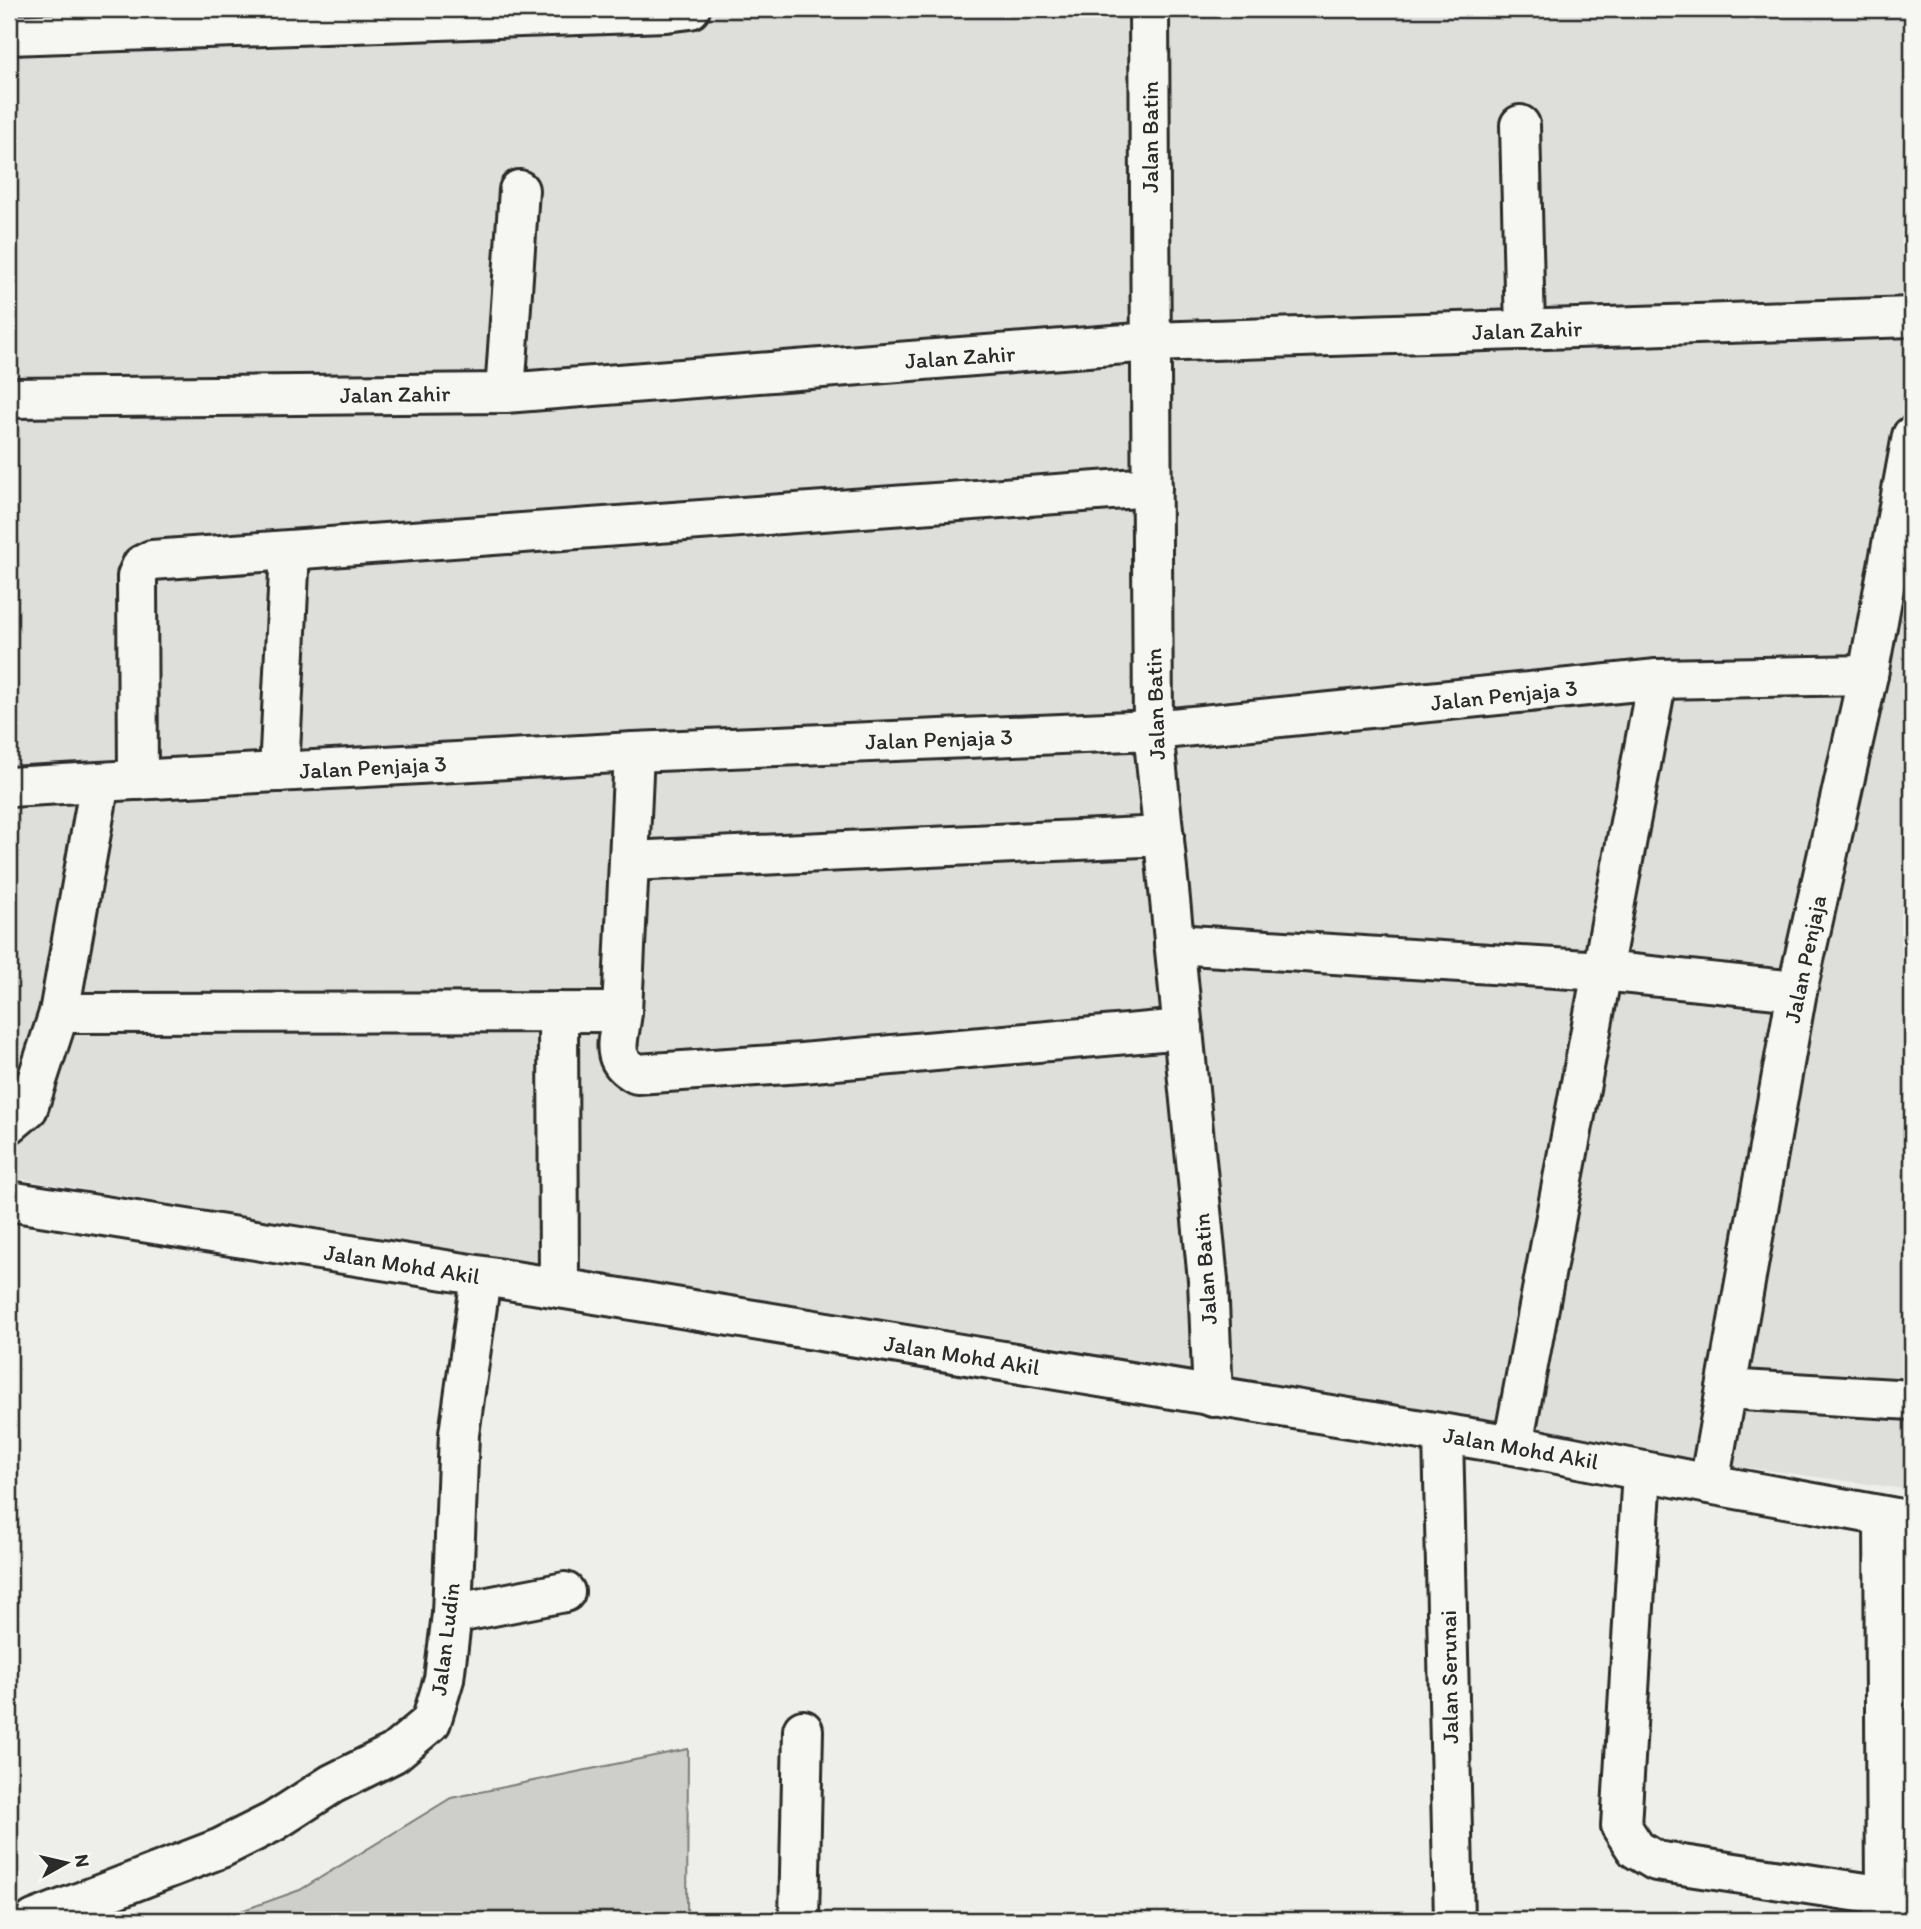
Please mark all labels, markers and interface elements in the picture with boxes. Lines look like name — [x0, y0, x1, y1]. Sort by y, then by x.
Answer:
street label: Jalan Batin — [1136, 81, 1164, 193]
street label: Jalan Zahir — [1471, 314, 1583, 346]
street label: Jalan Zahir — [904, 339, 1016, 375]
street label: Jalan Zahir — [340, 379, 450, 409]
street label: Jalan Batin — [1139, 648, 1171, 760]
street label: Jalan Penjaja 3 — [1429, 673, 1579, 717]
street label: Jalan Penjaja 3 — [865, 722, 1013, 756]
street label: Jalan Penjaja 3 — [299, 749, 447, 785]
street label: Jalan Penjaja — [1778, 893, 1832, 1025]
street label: Jalan Batin — [1187, 1212, 1223, 1326]
street label: Jalan Mohd Akil — [322, 1238, 482, 1290]
street label: Jalan Mohd Akil — [882, 1329, 1042, 1381]
street label: Jalan Mohd Akil — [1441, 1421, 1601, 1476]
street label: Jalan Ludin — [424, 1581, 466, 1697]
street label: Jalan Serunai — [1434, 1610, 1464, 1744]
north arrow — [32, 1828, 102, 1898]
text: N — [70, 1853, 95, 1869]

